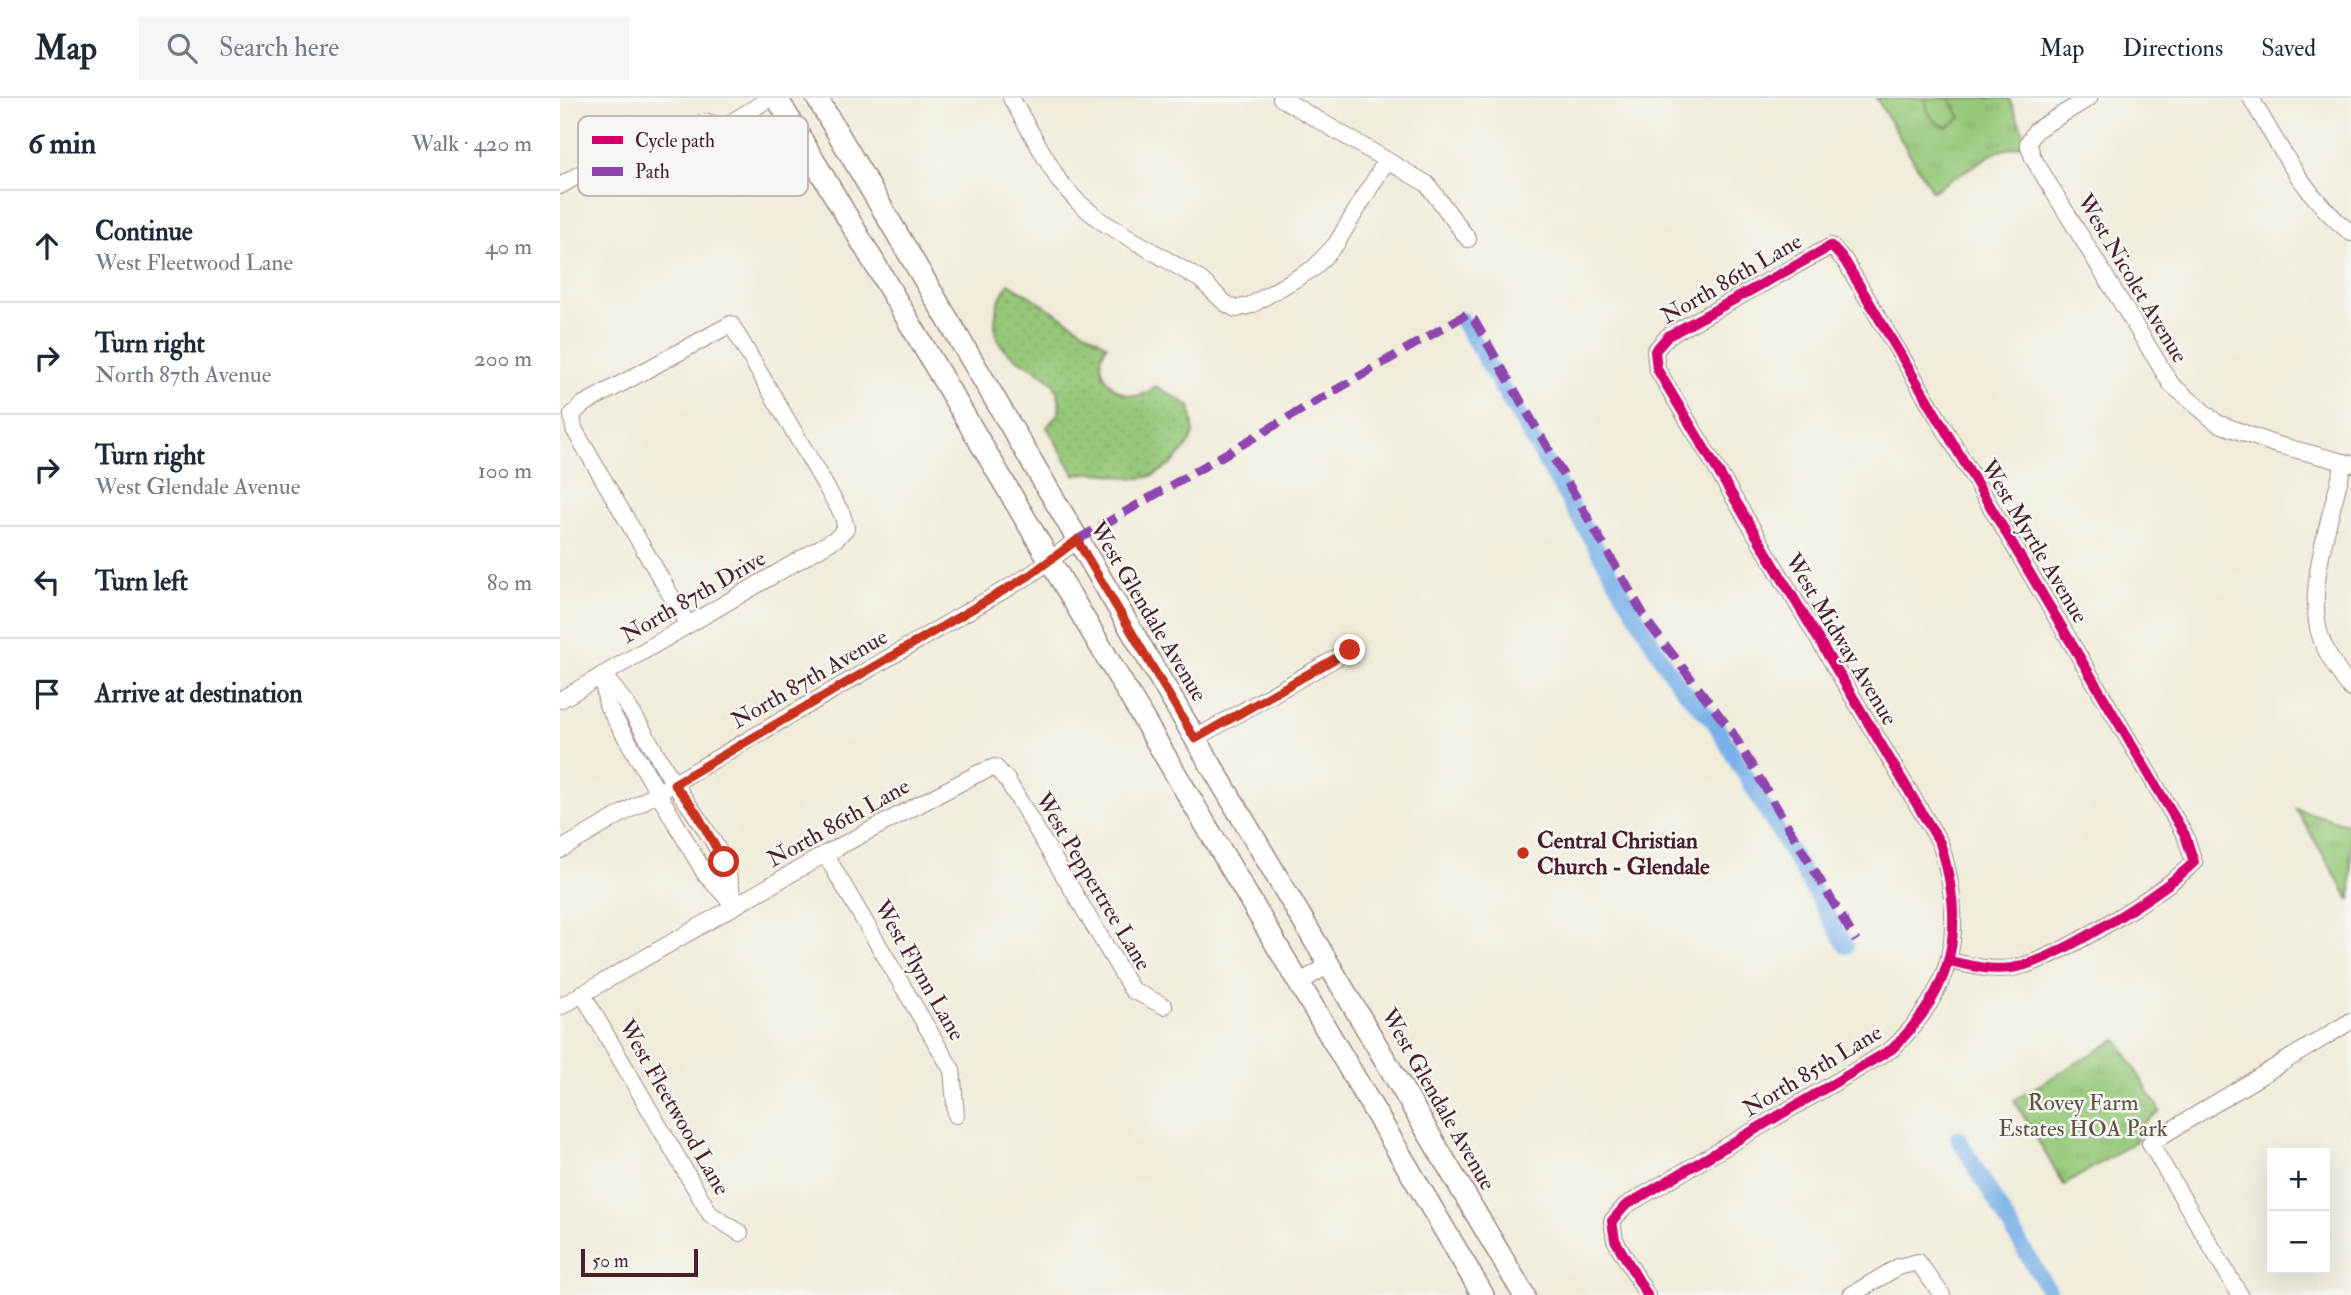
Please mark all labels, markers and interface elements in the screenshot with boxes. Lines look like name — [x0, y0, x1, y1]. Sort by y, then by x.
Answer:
search box — [139, 17, 629, 80]
text: Map — [35, 28, 97, 69]
icon: search — [163, 29, 201, 67]
text: Search here — [219, 32, 339, 64]
text: Map — [2039, 33, 2084, 64]
text: Directions — [2122, 33, 2223, 64]
text: Saved — [2261, 33, 2316, 64]
legend — [578, 116, 808, 196]
text: 6 min — [28, 125, 96, 162]
text: Walk · 420 m — [412, 129, 532, 158]
text: Cycle path — [635, 129, 715, 154]
text: Path — [635, 160, 670, 184]
street label: West Nicolet Avenue — [2070, 188, 2195, 368]
text: Continue — [95, 216, 193, 248]
street label: North 86th Lane — [1655, 226, 1807, 331]
icon: ahead — [28, 227, 66, 265]
text: 40 m — [485, 232, 532, 261]
text: West Fleetwood Lane — [95, 248, 293, 277]
text: Turn right — [95, 328, 205, 360]
icon: right — [28, 339, 66, 377]
text: 200 m — [474, 344, 532, 373]
text: North 87th Avenue — [95, 360, 271, 389]
text: Turn right — [95, 440, 205, 472]
icon: right — [28, 451, 66, 489]
street label: West Myrtle Avenue — [1974, 453, 2095, 629]
text: 100 m — [478, 456, 532, 485]
text: West Glendale Avenue — [95, 472, 300, 501]
street label: West Glendale Avenue — [1083, 515, 1214, 707]
street label: North 87th Drive — [616, 543, 771, 650]
street label: West Midway Avenue — [1778, 547, 1905, 731]
icon: left — [28, 563, 66, 601]
text: Turn left — [95, 566, 188, 598]
text: 80 m — [487, 568, 532, 597]
street label: North 87th Avenue — [726, 622, 893, 735]
route end — [1334, 634, 1365, 665]
icon: arrive — [28, 675, 66, 713]
text: Arrive at destination — [95, 678, 303, 710]
street label: North 86th Lane — [762, 771, 915, 874]
street label: West Peppertree Lane — [1028, 786, 1158, 976]
place label: Central Christian Church - Glendale — [1537, 826, 1710, 881]
marker: Central Christian Church - Glendale — [1515, 845, 1531, 861]
route start — [708, 846, 739, 877]
street label: West Flynn Lane — [867, 894, 972, 1046]
street label: West Glendale Avenue — [1374, 1002, 1503, 1196]
street label: West Fleetwood Lane — [612, 1013, 737, 1201]
street label: North 85th Lane — [1738, 1017, 1887, 1123]
park label: Rovey Farm Estates HOA Park — [1998, 1088, 2168, 1143]
map controls — [2267, 1148, 2330, 1274]
button: + — [2267, 1148, 2330, 1211]
button: − — [2267, 1211, 2330, 1274]
scale bar — [581, 1246, 698, 1278]
text: 50 m — [592, 1249, 629, 1273]

